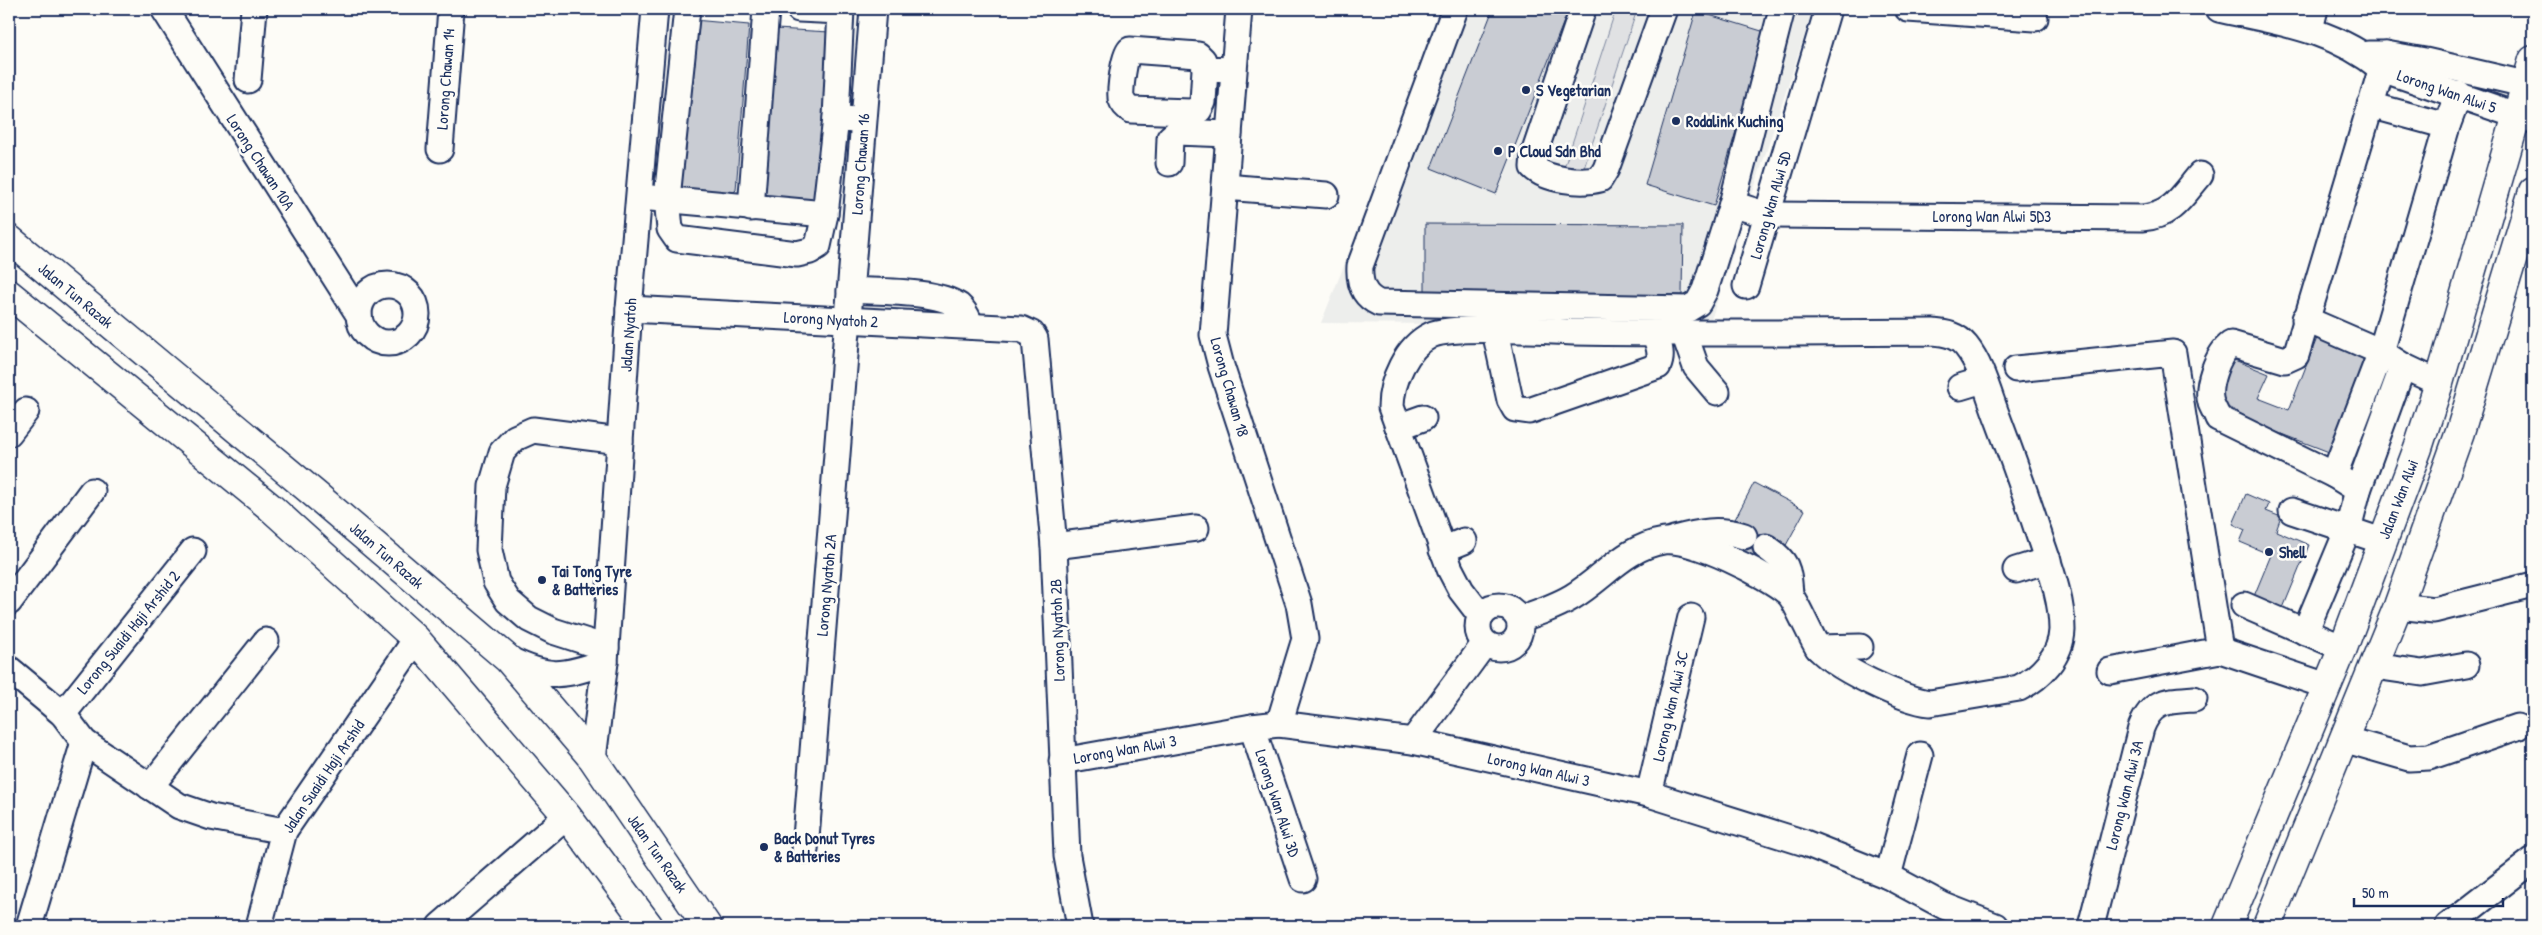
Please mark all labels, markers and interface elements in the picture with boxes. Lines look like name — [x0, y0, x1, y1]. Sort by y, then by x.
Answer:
street label: Lorong Chawan 14 — [430, 28, 460, 130]
street label: Lorong Wan Alwi 5 — [2394, 64, 2500, 118]
place label: S Vegetarian — [1536, 79, 1611, 102]
marker: S Vegetarian — [1520, 84, 1532, 96]
street label: Lorong Chawan 10A — [222, 110, 300, 214]
place label: Rodalink Kuching — [1686, 110, 1783, 133]
street label: Lorong Chawan 16 — [845, 113, 875, 215]
marker: Rodalink Kuching — [1670, 115, 1682, 127]
place label: P Cloud Sdn Bhd — [1508, 140, 1601, 162]
marker: P Cloud Sdn Bhd — [1492, 145, 1504, 157]
street label: Lorong Wan Alwi 5D — [1744, 148, 1796, 261]
street label: Lorong Wan Alwi 5D3 — [1933, 205, 2051, 227]
street label: Jalan Tun Razak — [34, 257, 118, 333]
street label: Jalan Nyatoh — [614, 297, 642, 373]
street label: Lorong Nyatoh 2 — [783, 306, 879, 332]
street label: Lorong Chawan 18 — [1205, 335, 1255, 439]
street label: Jalan Wan Alwi — [2373, 456, 2423, 542]
street label: Jalan Tun Razak — [345, 517, 429, 594]
street label: Lorong Nyatoh 2A — [811, 533, 841, 637]
place label: Shell — [2279, 541, 2307, 563]
marker: Shell — [2263, 546, 2275, 558]
place label: Tai Tong Tyre & Batteries — [551, 560, 632, 600]
street label: Lorong Suaidi Haji Arshid 2 — [71, 565, 185, 698]
marker: Tai Tong Tyre & Batteries — [536, 574, 548, 586]
street label: Lorong Nyatoh 2B — [1044, 578, 1070, 682]
street label: Lorong Wan Alwi 3C — [1647, 648, 1693, 763]
street label: Jalan Suaidi Haji Arshid — [277, 715, 369, 837]
street label: Lorong Wan Alwi 3 — [1072, 729, 1178, 769]
street label: Lorong Wan Alwi 3A — [2100, 738, 2148, 852]
street label: Lorong Wan Alwi 3D — [1250, 747, 1306, 860]
street label: Lorong Wan Alwi 3 — [1486, 747, 1592, 791]
street label: Jalan Tun Razak — [623, 809, 694, 897]
place label: Back Donut Tyres & Batteries — [774, 827, 876, 867]
marker: Back Donut Tyres & Batteries — [758, 841, 770, 853]
scale bar — [2354, 875, 2503, 907]
text: 50 m — [2362, 882, 2389, 903]

